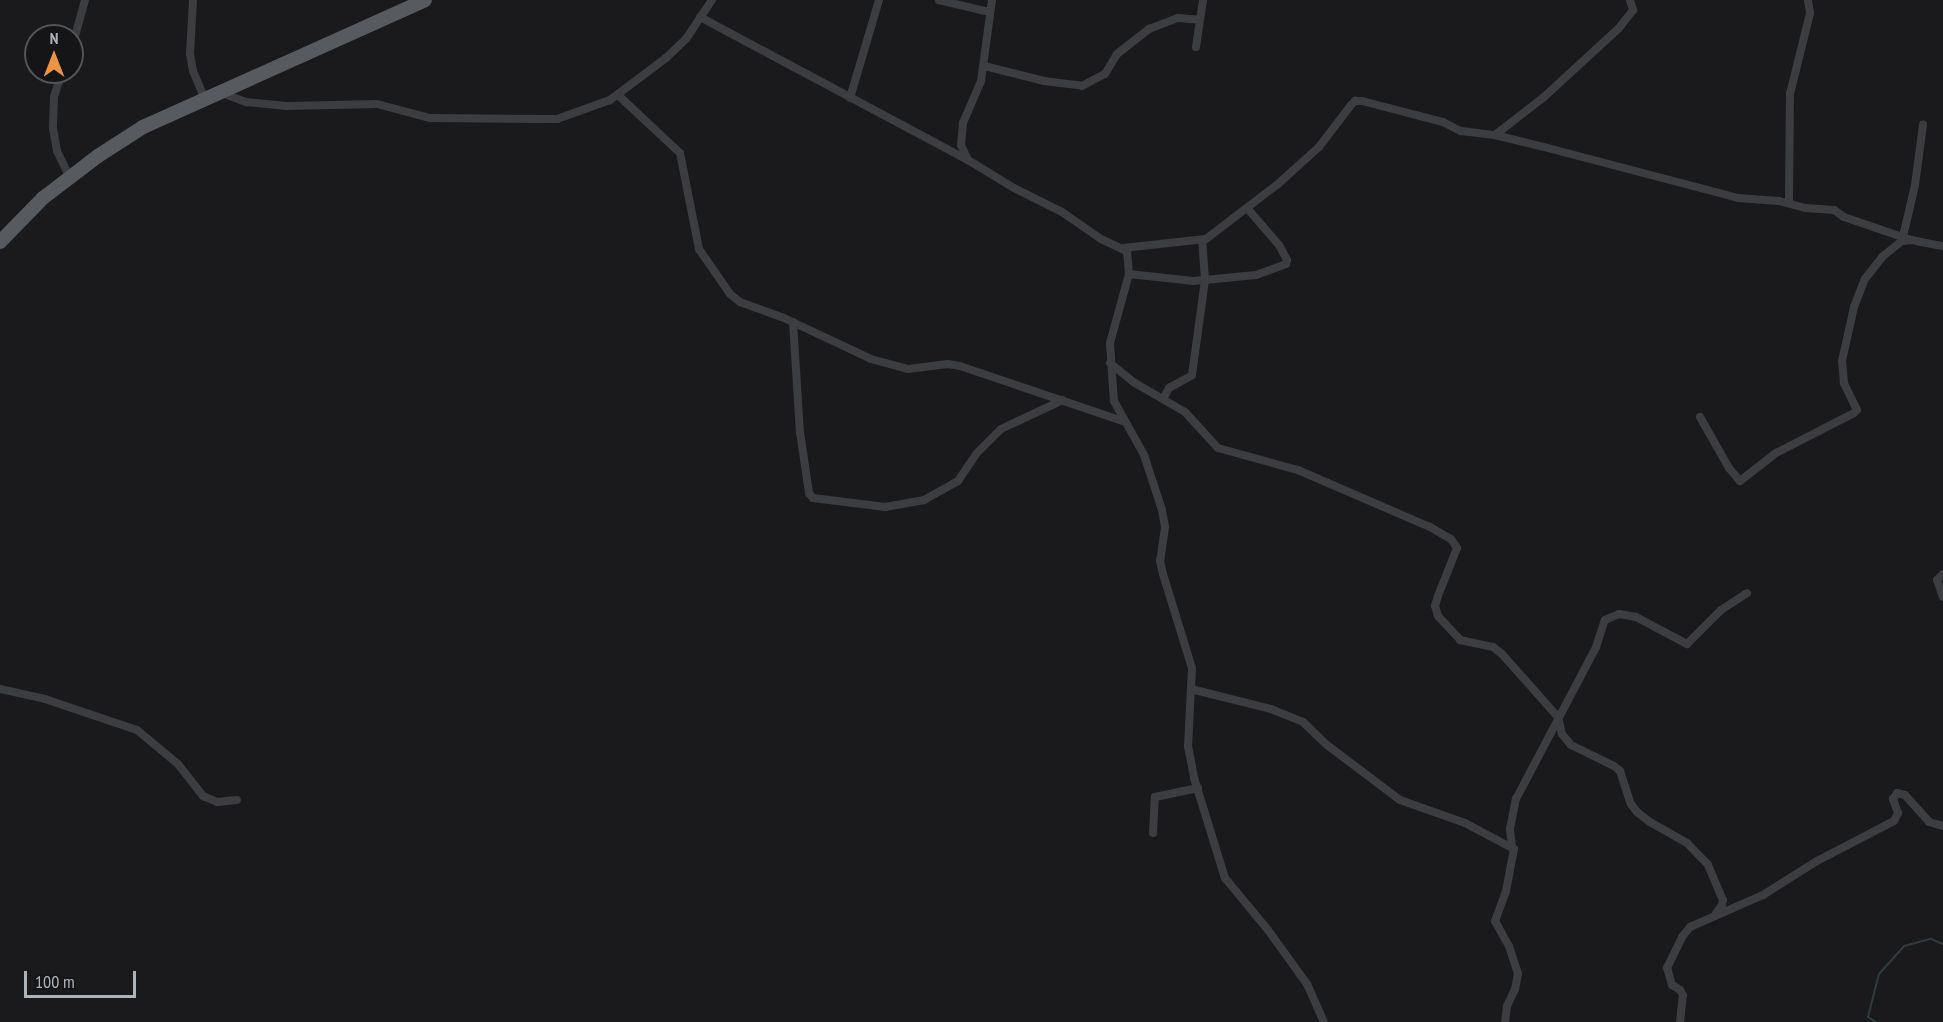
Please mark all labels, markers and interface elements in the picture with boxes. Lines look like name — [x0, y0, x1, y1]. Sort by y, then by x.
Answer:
north arrow — [24, 24, 84, 84]
text: N — [50, 28, 58, 48]
scale bar — [27, 959, 140, 997]
text: 100 m — [35, 970, 75, 993]

